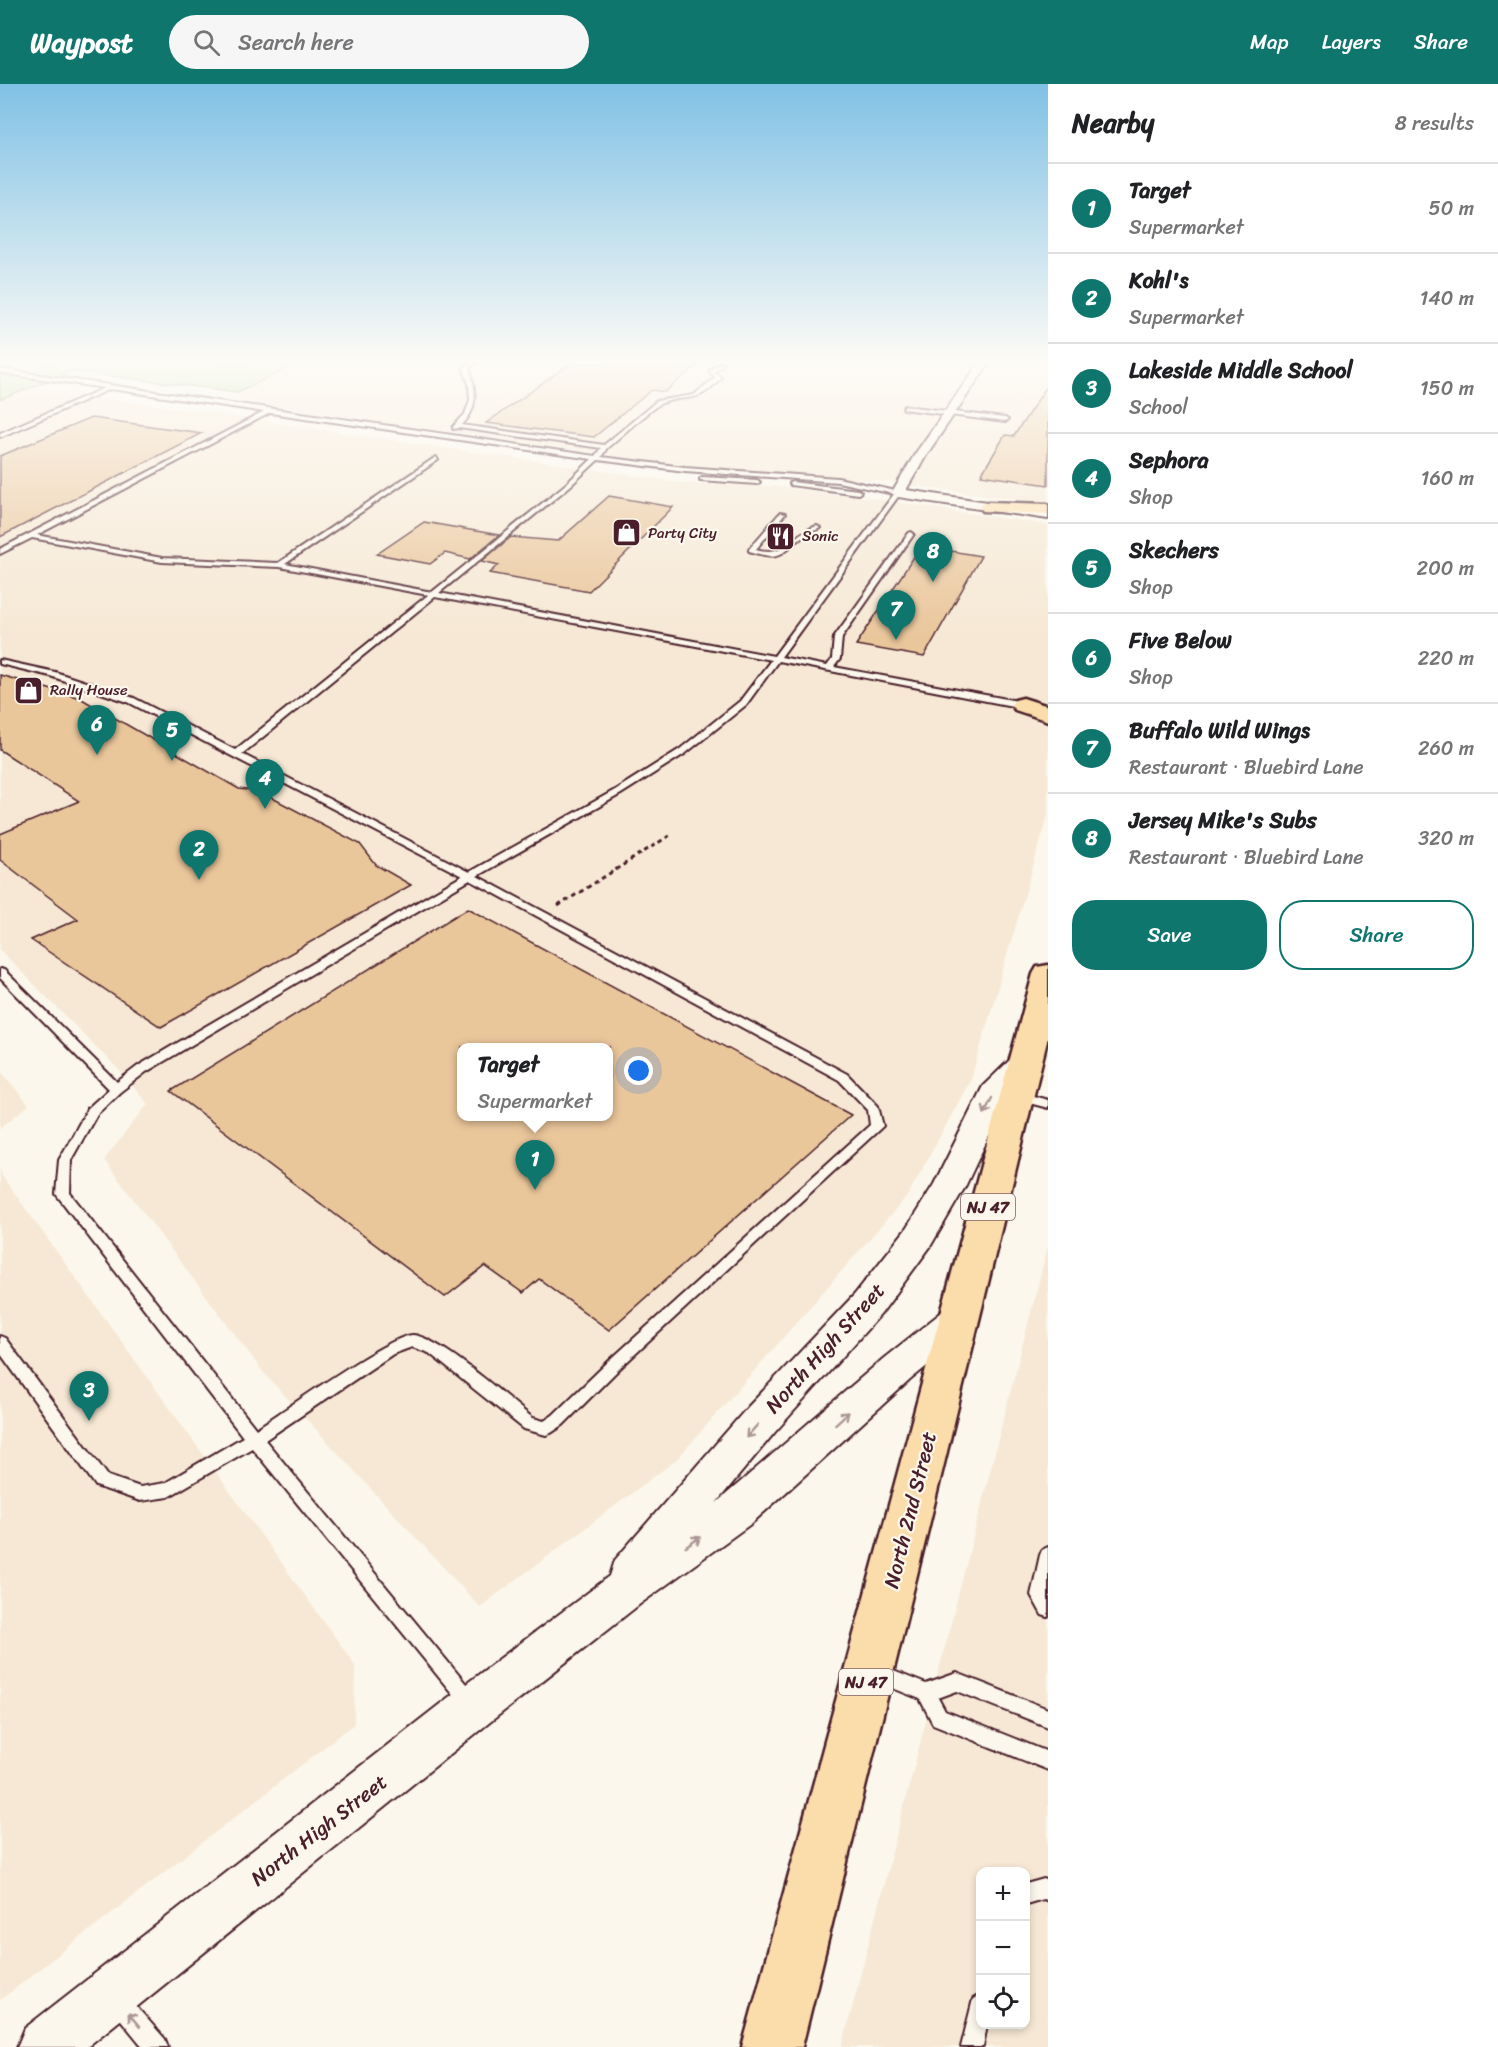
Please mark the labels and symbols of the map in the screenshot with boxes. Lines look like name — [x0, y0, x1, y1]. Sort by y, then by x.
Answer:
shop icon: Party City — [611, 517, 643, 549]
place label: Party City — [648, 520, 717, 546]
restaurant icon: Sonic — [765, 520, 797, 552]
place label: Sonic — [802, 523, 839, 549]
pin: 8 — [914, 532, 952, 582]
pin: 7 — [876, 590, 916, 640]
shop icon: Rally House — [13, 674, 45, 706]
place label: Rally House — [50, 677, 128, 703]
pin: 6 — [78, 706, 116, 755]
pin: 5 — [152, 712, 192, 761]
pin: 4 — [246, 760, 284, 809]
pin: 2 — [180, 830, 218, 880]
your location — [624, 1056, 653, 1085]
one-way arrow — [981, 1096, 993, 1114]
pin: 1 — [516, 1140, 554, 1190]
road number: NJ 47 — [961, 1194, 1015, 1220]
street label: North High Street — [755, 1274, 895, 1422]
pin: 3 — [70, 1372, 109, 1421]
one-way arrow — [834, 1411, 849, 1425]
one-way arrow — [745, 1423, 759, 1438]
street label: North 2nd Street — [872, 1428, 948, 1592]
one-way arrow — [684, 1536, 700, 1548]
road number: NJ 47 — [839, 1669, 893, 1695]
street label: North High Street — [242, 1764, 396, 1896]
one-way arrow — [127, 2013, 141, 2028]

